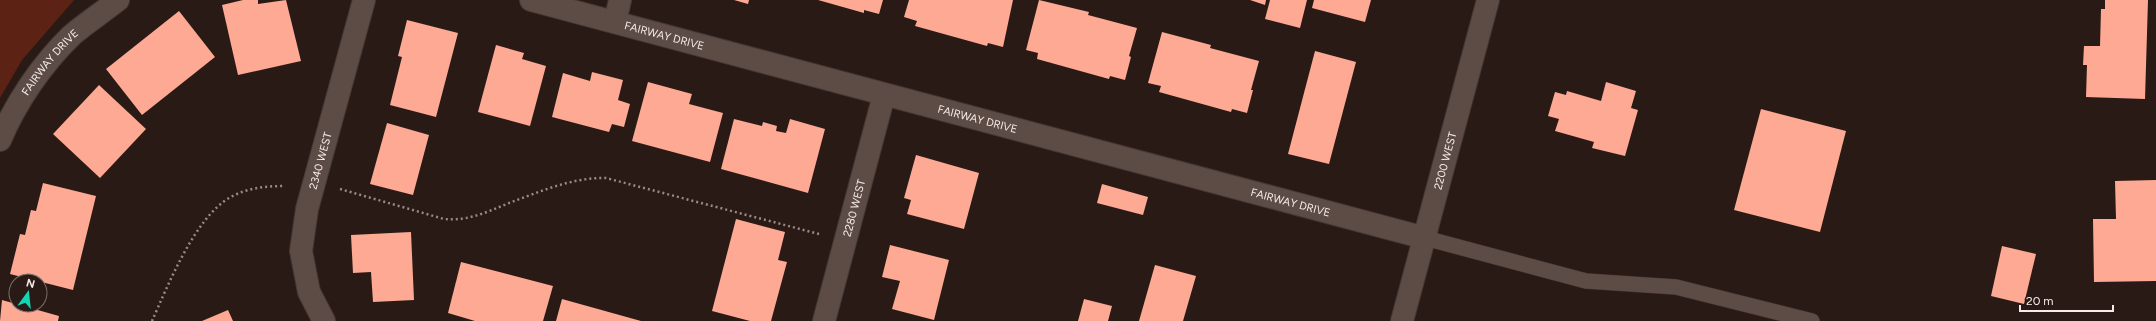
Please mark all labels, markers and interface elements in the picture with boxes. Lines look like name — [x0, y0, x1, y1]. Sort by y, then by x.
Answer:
street label: FAIRWAY DRIVE — [623, 19, 706, 52]
street label: FAIRWAY DRIVE — [19, 26, 81, 98]
street label: FAIRWAY DRIVE — [936, 102, 1019, 136]
street label: 2200 WEST — [1431, 130, 1459, 191]
street label: 2340 WEST — [306, 131, 334, 191]
street label: 2280 WEST — [840, 178, 868, 238]
street label: FAIRWAY DRIVE — [1249, 185, 1332, 219]
north arrow — [8, 273, 48, 313]
text: N — [25, 276, 36, 291]
scale bar — [2020, 287, 2113, 313]
text: 20 m — [2026, 294, 2054, 308]

